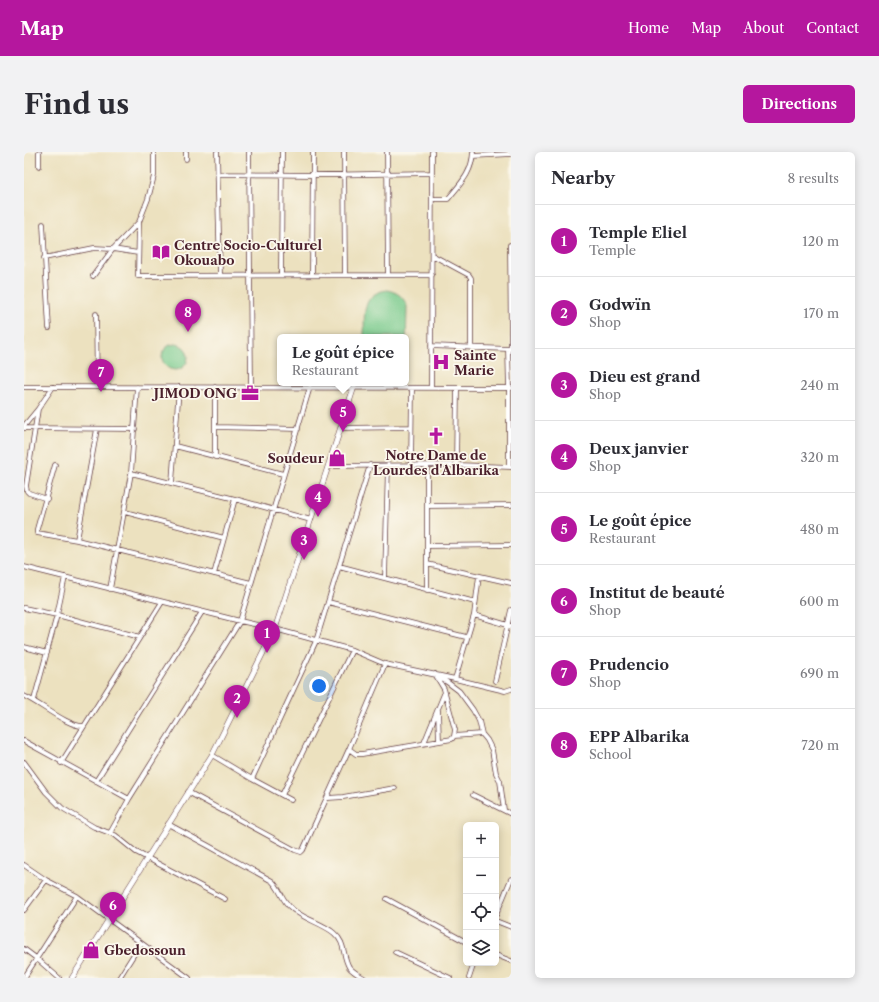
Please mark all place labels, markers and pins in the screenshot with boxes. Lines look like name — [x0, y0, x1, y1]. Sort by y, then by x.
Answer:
place label: Centre Socio-Culturel Okouabo — [174, 237, 322, 268]
library icon: Centre Socio-Culturel Okouabo — [151, 242, 171, 262]
pin: 8 — [175, 299, 201, 332]
place label: Sainte Marie — [454, 347, 497, 378]
hospital icon: Sainte Marie — [431, 352, 451, 372]
pin: 7 — [88, 359, 114, 392]
office icon: JIMOD ONG — [240, 383, 260, 403]
place label: JIMOD ONG — [152, 385, 237, 401]
pin: 5 — [330, 399, 356, 432]
church icon: Notre Dame de Lourdes d'Albarika — [426, 426, 446, 446]
place label: Notre Dame de Lourdes d'Albarika — [373, 447, 499, 478]
shop icon: Soudeur — [327, 448, 347, 468]
place label: Soudeur — [267, 450, 325, 466]
pin: 4 — [305, 484, 331, 517]
pin: 3 — [291, 527, 317, 560]
pin: 1 — [254, 620, 280, 653]
pin: 2 — [224, 685, 250, 718]
pin: 6 — [100, 892, 126, 925]
shop icon: Gbedossoun — [81, 940, 101, 960]
place label: Gbedossoun — [104, 942, 186, 958]

